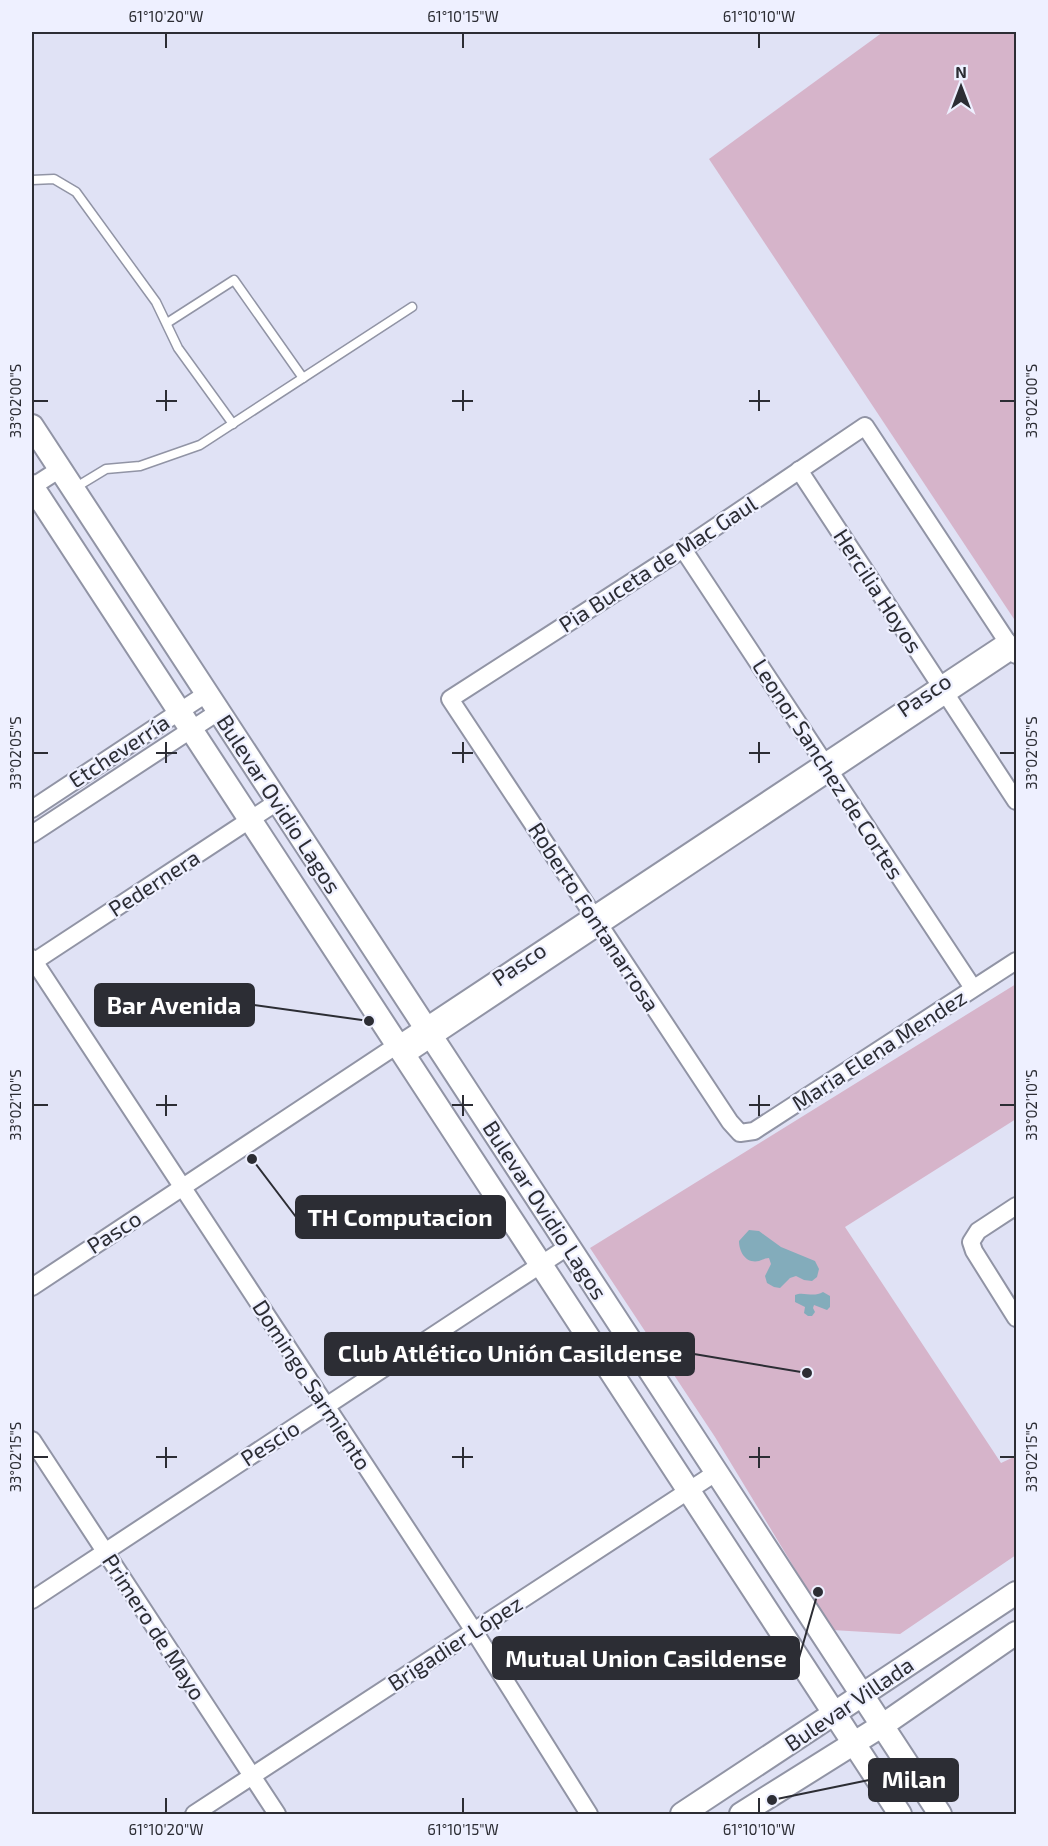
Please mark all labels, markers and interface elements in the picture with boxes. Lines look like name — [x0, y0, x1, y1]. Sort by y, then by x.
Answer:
text: 61°10'20"W — [128, 7, 204, 25]
text: 61°10'15"W — [427, 7, 499, 25]
text: 61°10'10"W — [723, 7, 795, 25]
north arrow — [931, 57, 991, 117]
text: N — [955, 62, 967, 81]
text: 33°02'00"S — [6, 364, 24, 438]
text: 33°02'00"S — [1022, 364, 1040, 438]
street label: Pia Buceta de Mac Gaul — [554, 489, 762, 637]
street label: Hercilia Hoyos — [829, 524, 929, 657]
street label: Leonor Sanchez de Cortes — [748, 653, 910, 883]
street label: Pasco — [892, 667, 955, 722]
street label: Etcheverría — [63, 708, 174, 792]
street label: Bulevar Ovidio Lagos — [212, 709, 347, 898]
text: 33°02'05"S — [6, 716, 24, 790]
text: 33°02'05"S — [1022, 716, 1040, 790]
street label: Roberto Fontanarrosa — [524, 817, 666, 1016]
street label: Pedernera — [103, 843, 204, 921]
street label: Pasco — [487, 936, 550, 991]
street label: Maria Elena Mendez — [786, 983, 970, 1115]
callout: Bar Avenida — [95, 984, 254, 1026]
text: Bar Avenida — [107, 990, 241, 1019]
text: 33°02'10"S — [6, 1069, 24, 1141]
text: 33°02'10"S — [1022, 1069, 1040, 1141]
street label: Bulevar Ovidio Lagos — [478, 1115, 613, 1304]
callout: TH Computacion — [296, 1196, 505, 1238]
text: TH Computacion — [307, 1202, 493, 1231]
street label: Pasco — [82, 1204, 145, 1258]
street label: Domingo Sarmiento — [248, 1294, 378, 1474]
callout: Club Atlético Unión Casildense — [325, 1333, 694, 1375]
text: Club Atlético Unión Casildense — [338, 1338, 682, 1367]
street label: Pescio — [235, 1414, 304, 1471]
text: 33°02'15"S — [6, 1422, 24, 1492]
text: 33°02'15"S — [1022, 1422, 1040, 1492]
street label: Primero de Mayo — [98, 1549, 212, 1704]
street label: Brigadier López — [382, 1589, 526, 1695]
callout: Mutual Union Casildense — [493, 1637, 799, 1679]
text: Mutual Union Casildense — [505, 1643, 787, 1672]
street label: Bulevar Villada — [779, 1651, 918, 1756]
callout: Milan — [869, 1759, 958, 1801]
text: Milan — [882, 1764, 946, 1793]
text: 61°10'20"W — [128, 1820, 204, 1838]
text: 61°10'15"W — [427, 1820, 499, 1838]
text: 61°10'10"W — [723, 1820, 795, 1838]

